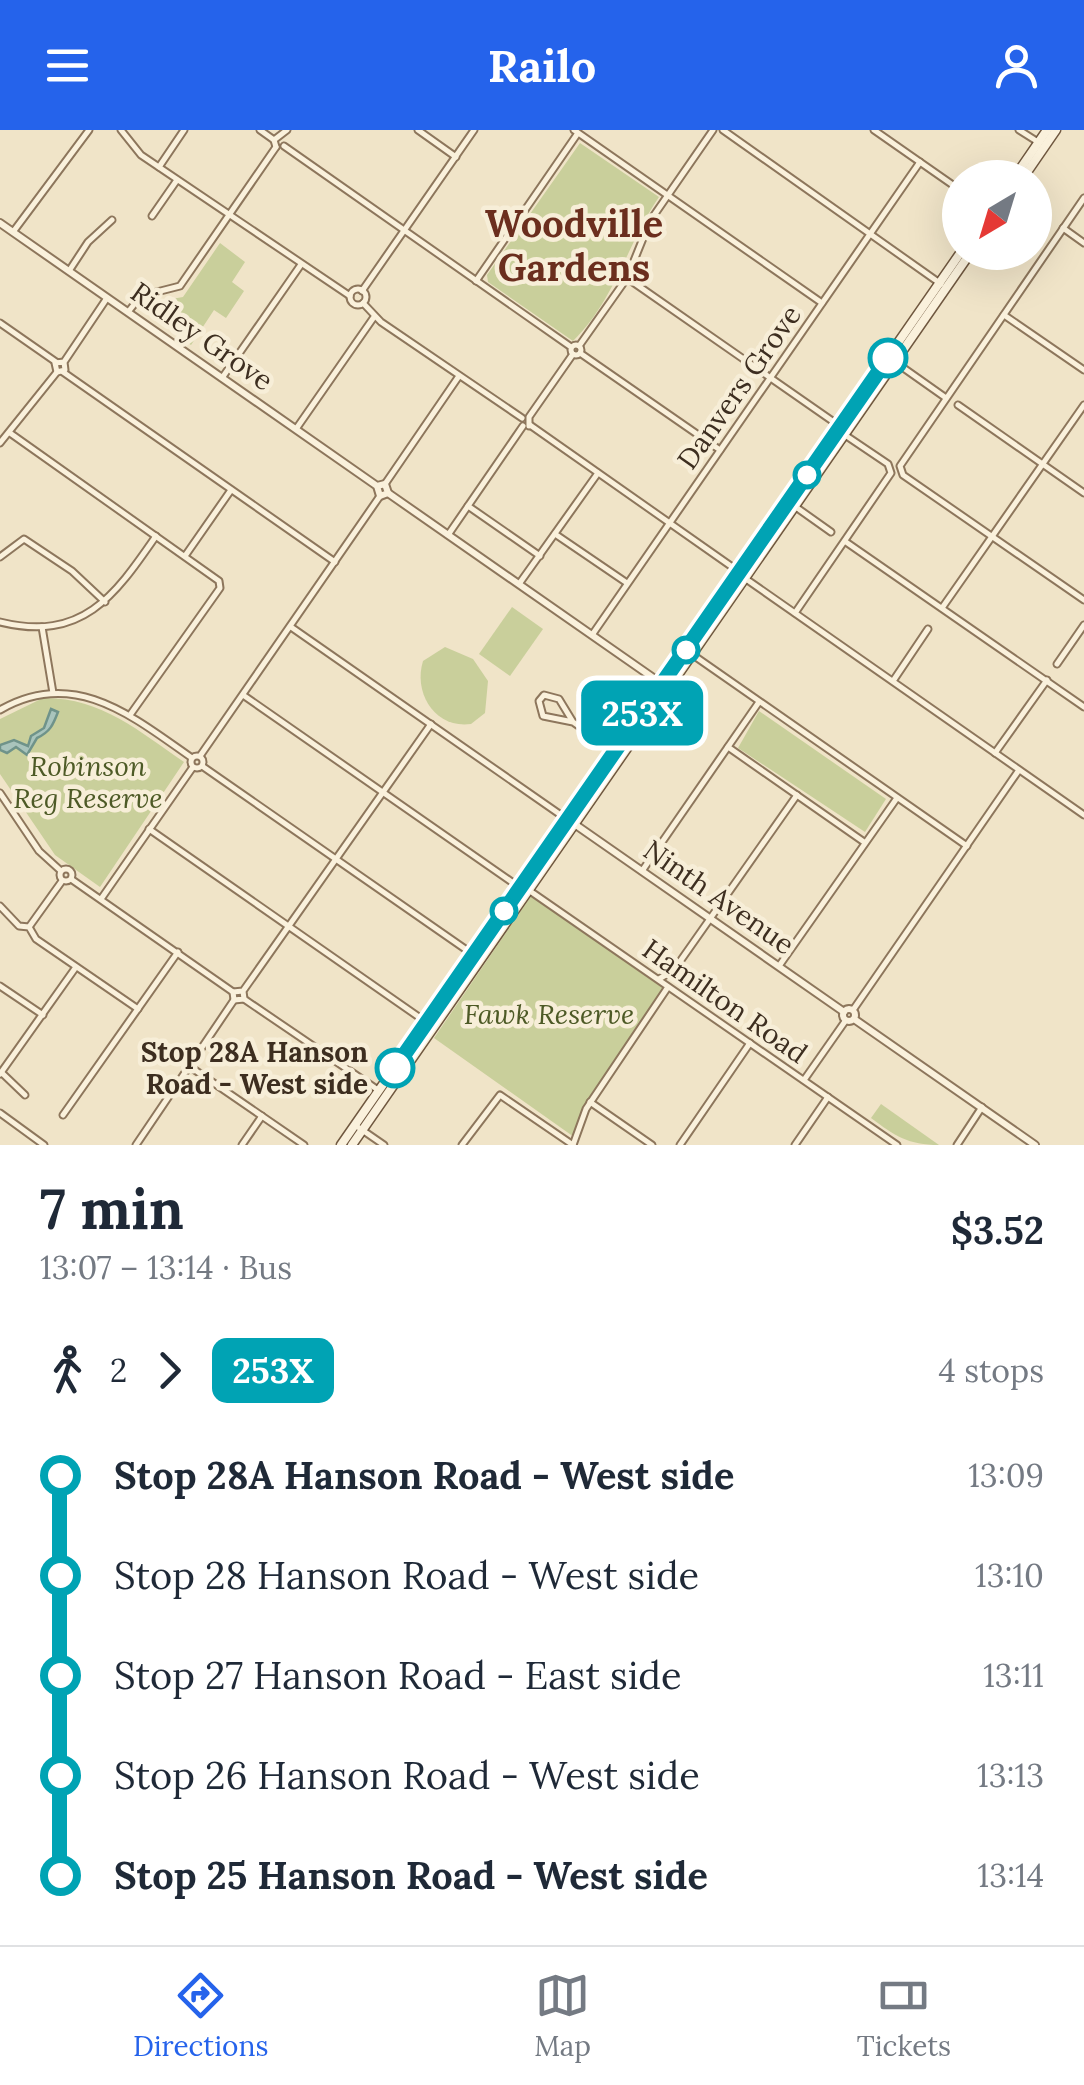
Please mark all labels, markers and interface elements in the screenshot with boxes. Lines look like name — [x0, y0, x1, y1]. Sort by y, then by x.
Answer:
text: Railo — [488, 37, 596, 94]
icon: menu — [40, 38, 95, 93]
icon: person — [989, 38, 1044, 93]
north arrow — [942, 160, 1052, 270]
map controls — [942, 160, 1052, 270]
district label: Woodville Gardens — [485, 199, 663, 291]
street label: Ridley Grove — [124, 274, 280, 398]
street label: Danvers Grove — [669, 298, 809, 476]
unlabelled marker — [869, 339, 907, 377]
unlabelled marker — [794, 462, 820, 488]
unlabelled marker — [673, 637, 699, 663]
line badge: 253X — [572, 680, 712, 746]
text: 253X — [601, 691, 683, 736]
park label: Robinson Reg Reserve — [13, 748, 163, 816]
street label: Ninth Avenue — [637, 832, 801, 962]
unlabelled marker — [491, 898, 517, 924]
street label: Hamilton Road — [636, 931, 814, 1071]
park label: Fawk Reserve — [464, 996, 634, 1032]
place label: Stop 28A Hanson Road - West side — [141, 1034, 368, 1102]
marker: Stop 28A Hanson Road - West side — [376, 1049, 414, 1087]
text: 7 min — [40, 1174, 184, 1244]
text: $3.52 — [951, 1206, 1044, 1254]
text: 13:07 – 13:14 · Bus — [40, 1247, 292, 1288]
icon: walk — [40, 1343, 95, 1398]
icon: forward — [142, 1343, 197, 1398]
text: 253X — [232, 1348, 314, 1393]
text: 2 — [110, 1350, 127, 1391]
text: 4 stops — [938, 1350, 1044, 1391]
text: Stop 28A Hanson Road - West side — [114, 1451, 734, 1499]
text: 13:09 — [968, 1455, 1044, 1496]
text: Stop 28 Hanson Road - West side — [114, 1551, 699, 1599]
text: 13:10 — [975, 1555, 1044, 1596]
text: Stop 27 Hanson Road - East side — [114, 1651, 682, 1699]
text: 13:11 — [983, 1655, 1044, 1696]
text: Stop 26 Hanson Road - West side — [114, 1751, 700, 1799]
text: 13:13 — [977, 1755, 1044, 1796]
text: Stop 25 Hanson Road - West side — [114, 1851, 708, 1899]
text: 13:14 — [978, 1855, 1044, 1896]
tab: Directions — [133, 1968, 268, 2064]
tab: Map — [534, 1968, 591, 2064]
tab: Tickets — [857, 1968, 951, 2064]

